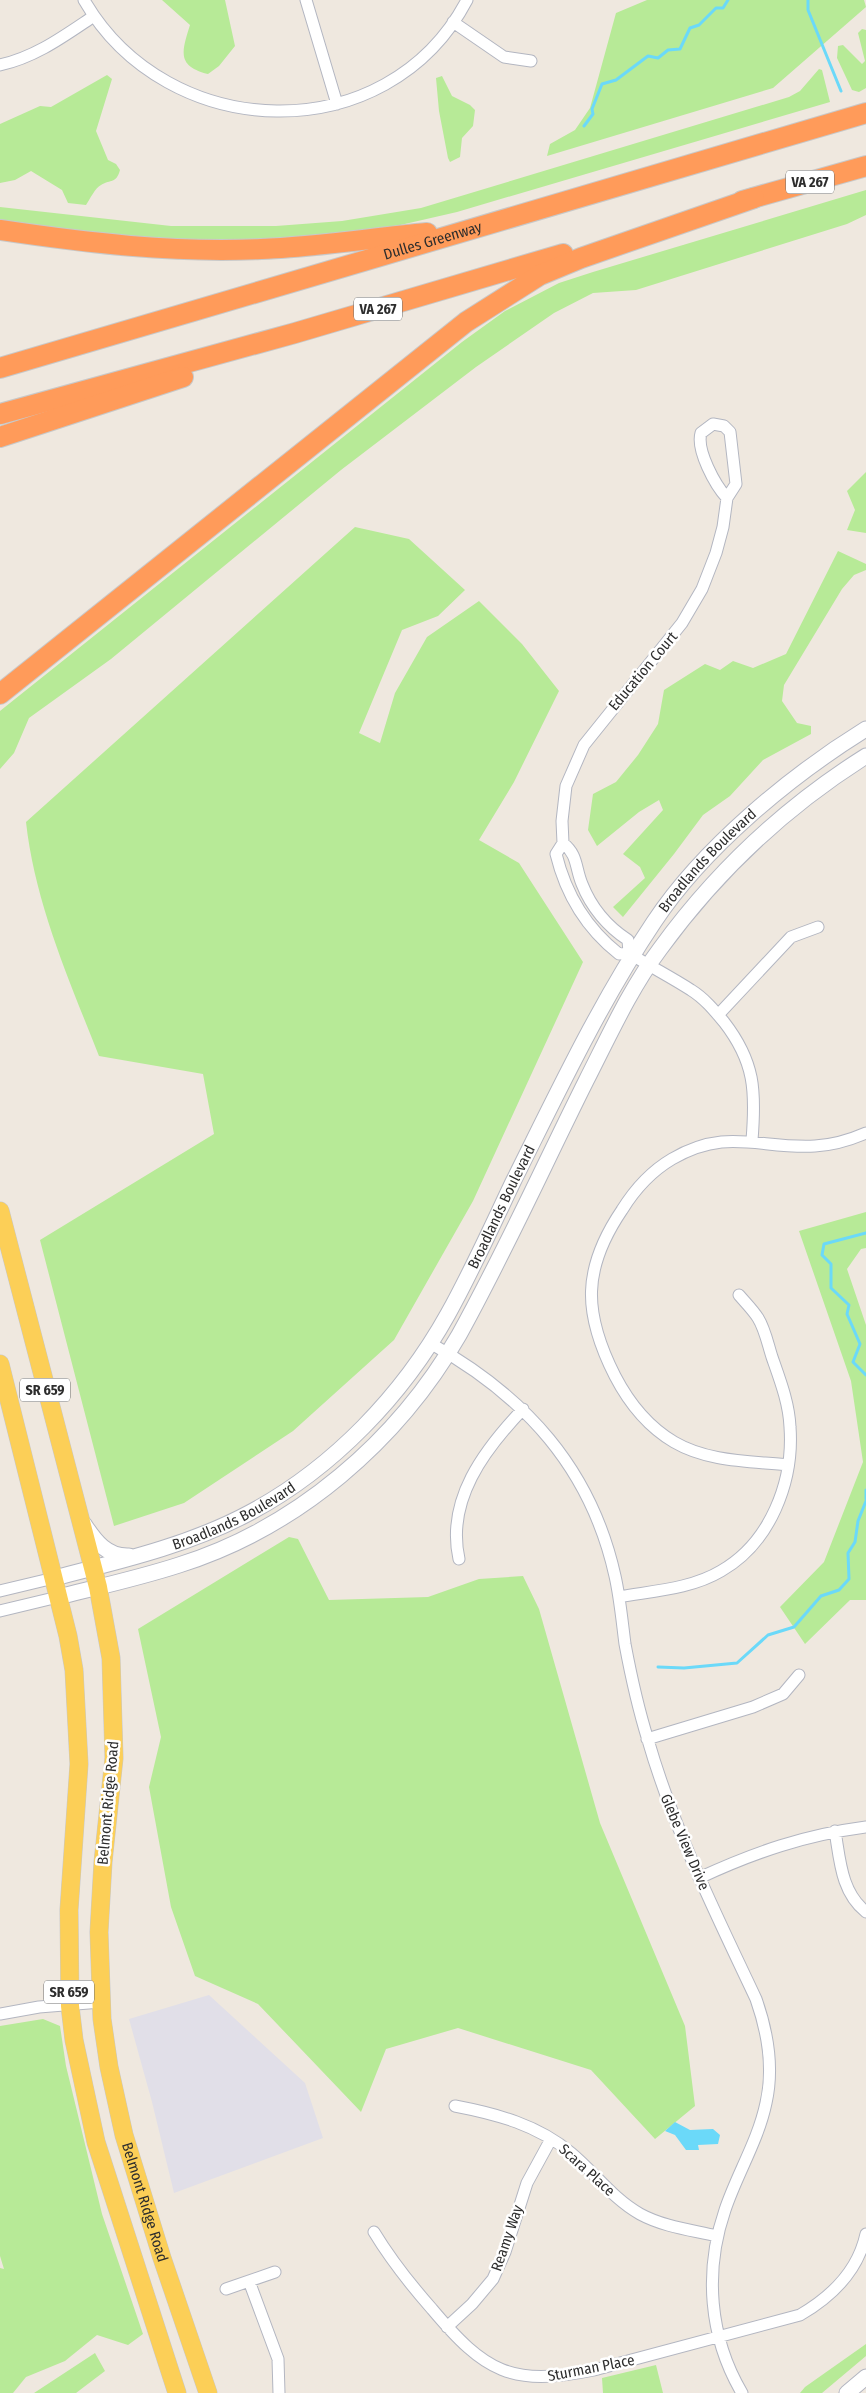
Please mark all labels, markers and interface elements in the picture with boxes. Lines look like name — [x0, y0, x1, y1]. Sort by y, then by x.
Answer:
road number: VA 267 — [786, 170, 834, 193]
street label: Dulles Greenway — [381, 218, 484, 264]
road number: VA 267 — [354, 298, 402, 320]
street label: Education Court — [605, 628, 681, 714]
street label: Broadlands Boulevard — [655, 805, 760, 916]
street label: Broadlands Boulevard — [464, 1142, 539, 1272]
road number: SR 659 — [20, 1378, 70, 1402]
street label: Broadlands Boulevard — [170, 1478, 299, 1554]
street label: Belmont Ridge Road — [94, 1740, 122, 1866]
street label: Glebe View Drive — [657, 1791, 713, 1893]
road number: SR 659 — [44, 1980, 94, 2004]
street label: Belmont Ridge Road — [118, 2140, 172, 2264]
street label: Scara Place — [555, 2140, 619, 2200]
street label: Reamy Way — [487, 2202, 527, 2273]
street label: Sturman Place — [546, 2351, 636, 2385]

